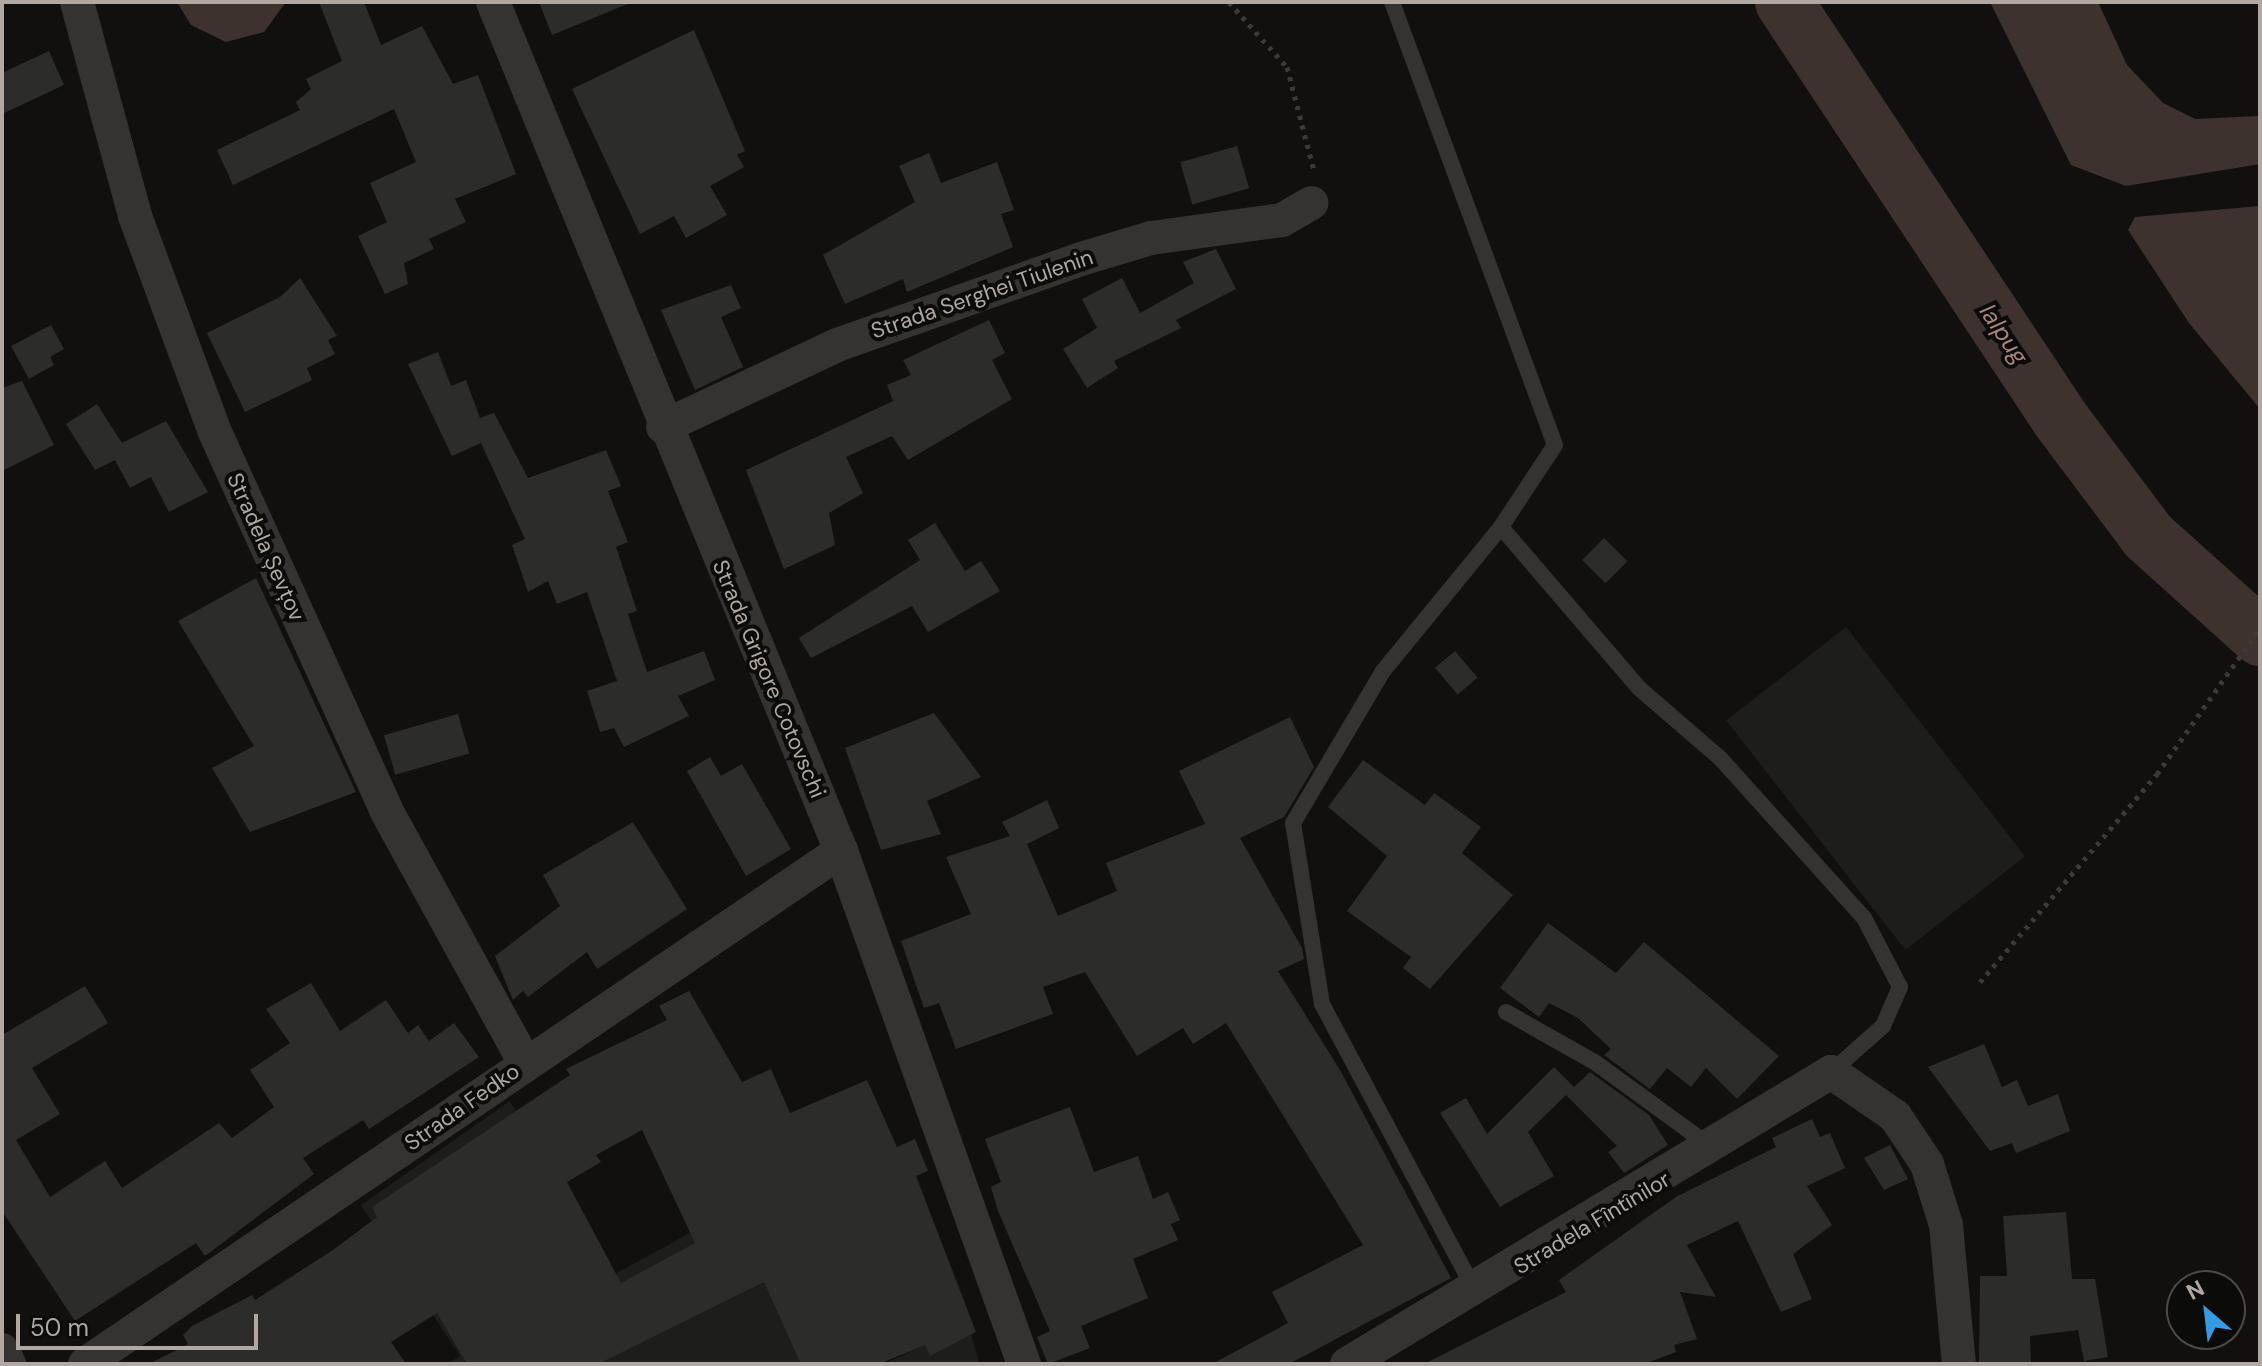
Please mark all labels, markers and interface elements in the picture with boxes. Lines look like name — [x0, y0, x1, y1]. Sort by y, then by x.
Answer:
street label: Strada Serghei Tiulenin — [868, 244, 1096, 344]
water label: Ialpug — [1974, 298, 2034, 370]
street label: Stradela Șevțov — [222, 469, 310, 625]
street label: Strada Grigore Cotovschi — [707, 556, 831, 802]
street label: Strada Fedko — [400, 1058, 524, 1156]
street label: Stradela Fîntînilor — [1509, 1166, 1675, 1280]
north arrow — [2166, 1270, 2246, 1350]
text: N — [2182, 1274, 2209, 1307]
scale bar — [20, 1298, 262, 1348]
text: 50 m — [30, 1312, 89, 1343]

